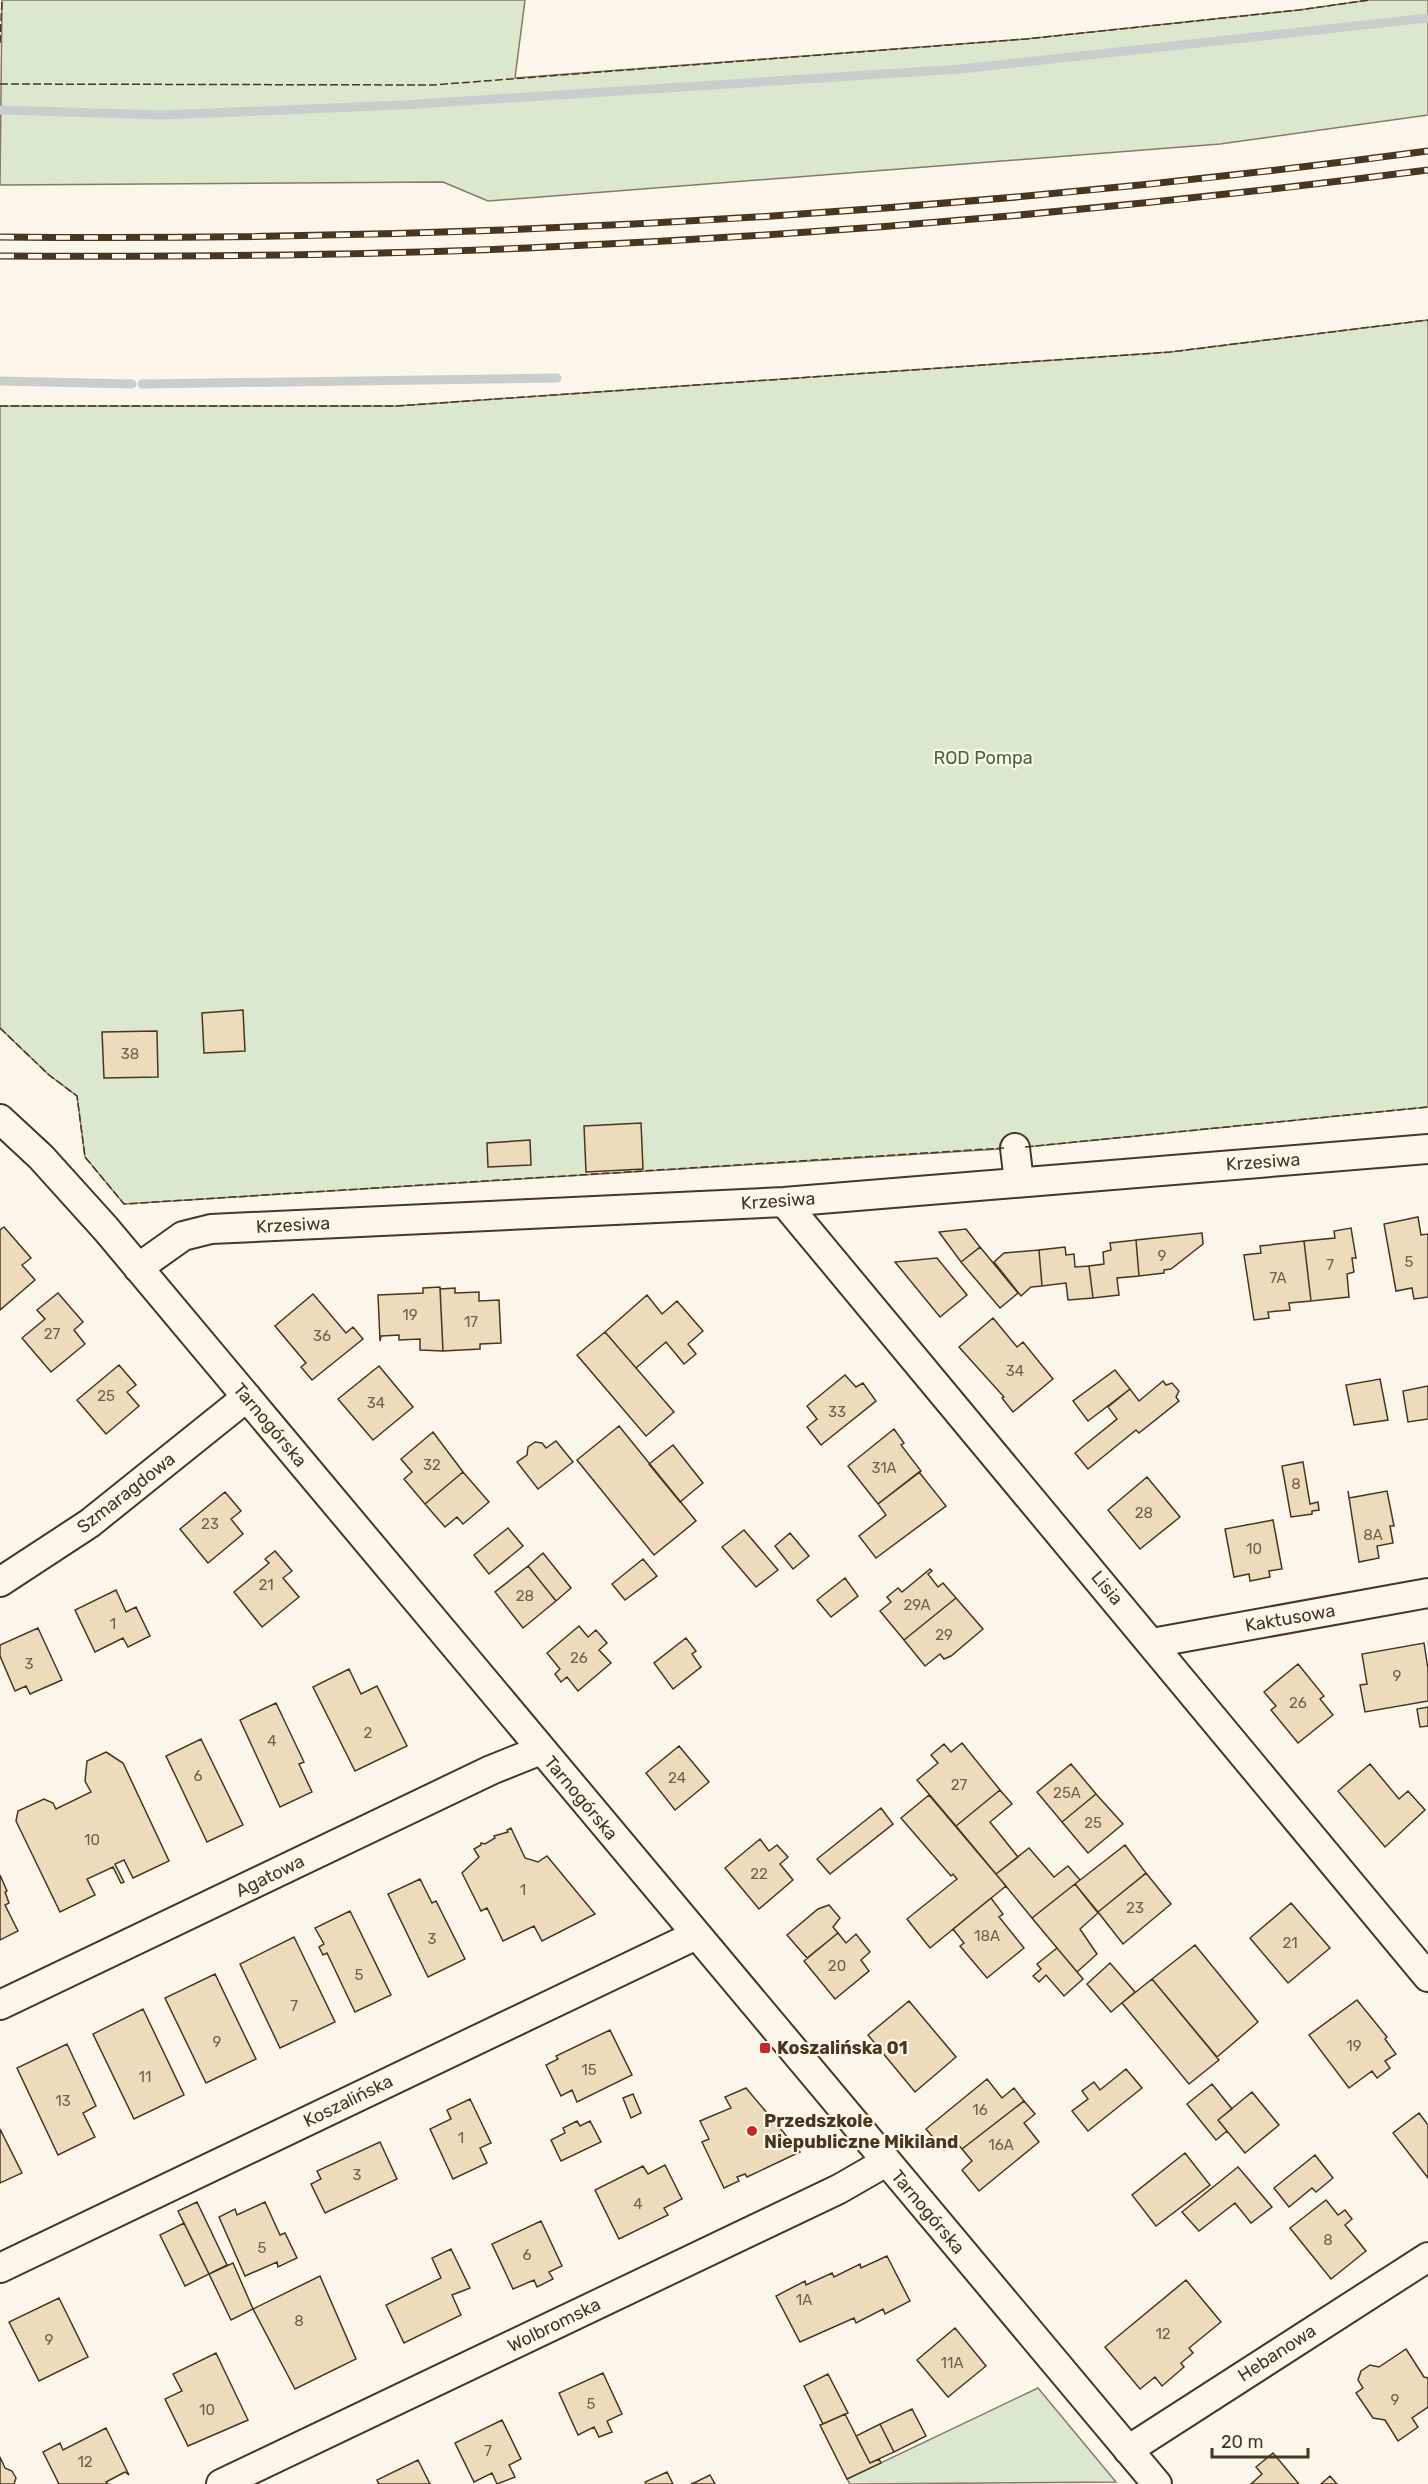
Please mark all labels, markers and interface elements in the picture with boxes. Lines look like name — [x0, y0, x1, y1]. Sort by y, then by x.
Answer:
park label: ROD Pompa — [933, 747, 1033, 769]
house number: 38 — [121, 1045, 139, 1063]
street label: Krzesiwa — [1225, 1148, 1301, 1176]
street label: Krzesiwa — [740, 1187, 816, 1215]
street label: Krzesiwa — [255, 1212, 331, 1238]
house number: 9 — [1158, 1247, 1167, 1265]
house number: 5 — [1405, 1253, 1414, 1271]
house number: 7 — [1326, 1256, 1334, 1274]
house number: 7A — [1270, 1269, 1287, 1287]
house number: 19 — [402, 1306, 418, 1324]
house number: 17 — [464, 1313, 478, 1331]
house number: 27 — [44, 1325, 61, 1343]
house number: 36 — [313, 1327, 331, 1345]
house number: 34 — [1006, 1362, 1024, 1380]
street label: Tarnogórska — [228, 1379, 312, 1471]
house number: 25 — [97, 1387, 115, 1405]
house number: 34 — [367, 1394, 385, 1412]
house number: 33 — [828, 1403, 846, 1421]
street label: Szmaragdowa — [73, 1448, 179, 1538]
house number: 32 — [423, 1456, 441, 1474]
house number: 31A — [871, 1459, 897, 1477]
house number: 8 — [1291, 1475, 1301, 1493]
house number: 28 — [1135, 1504, 1153, 1522]
house number: 23 — [201, 1515, 219, 1533]
house number: 8A — [1363, 1526, 1383, 1544]
house number: 10 — [1246, 1540, 1262, 1558]
street label: Lisia — [1086, 1566, 1128, 1610]
house number: 21 — [258, 1576, 274, 1594]
house number: 28 — [516, 1587, 534, 1605]
house number: 29A — [903, 1596, 931, 1614]
street label: Kaktusowa — [1243, 1599, 1337, 1637]
house number: 1 — [110, 1615, 116, 1633]
house number: 29 — [935, 1626, 953, 1644]
house number: 26 — [570, 1649, 588, 1667]
house number: 3 — [24, 1655, 34, 1673]
house number: 9 — [1393, 1667, 1402, 1685]
house number: 26 — [1289, 1694, 1307, 1712]
house number: 2 — [364, 1724, 373, 1742]
house number: 4 — [267, 1732, 277, 1750]
street label: Tarnogórska — [539, 1752, 623, 1844]
house number: 6 — [193, 1767, 203, 1785]
house number: 24 — [668, 1769, 686, 1787]
house number: 27 — [951, 1776, 968, 1794]
house number: 25A — [1053, 1784, 1081, 1802]
house number: 25 — [1084, 1814, 1102, 1832]
house number: 10 — [84, 1831, 100, 1849]
street label: Agatowa — [232, 1850, 308, 1902]
house number: 22 — [750, 1865, 768, 1883]
house number: 1 — [520, 1881, 526, 1899]
house number: 23 — [1126, 1899, 1144, 1917]
house number: 18A — [974, 1927, 1000, 1945]
house number: 3 — [427, 1930, 437, 1948]
house number: 21 — [1282, 1934, 1298, 1952]
house number: 20 — [828, 1957, 846, 1975]
house number: 5 — [355, 1966, 364, 1984]
house number: 7 — [290, 1997, 298, 2015]
house number: 9 — [213, 2033, 222, 2051]
place label: Koszalińska 01 — [777, 2037, 908, 2059]
house number: 19 — [1346, 2037, 1362, 2055]
marker: Koszalińska 01 — [758, 2041, 772, 2055]
house number: 15 — [581, 2061, 597, 2079]
house number: 11 — [139, 2068, 151, 2086]
street label: Koszalińska — [300, 2070, 396, 2132]
house number: 13 — [55, 2092, 71, 2110]
house number: 16 — [972, 2101, 988, 2119]
place label: Przedszkole Niepubliczne Mikiland — [764, 2110, 958, 2153]
marker: Przedszkole Niepubliczne Mikiland — [745, 2124, 759, 2138]
house number: 1 — [458, 2129, 464, 2147]
house number: 16A — [988, 2136, 1014, 2154]
house number: 3 — [352, 2166, 362, 2184]
street label: Tarnogórska — [886, 2166, 970, 2258]
house number: 4 — [633, 2195, 643, 2213]
house number: 8 — [1323, 2231, 1333, 2249]
house number: 5 — [258, 2239, 267, 2257]
house number: 6 — [522, 2246, 532, 2264]
house number: 1A — [796, 2291, 812, 2309]
street label: Wolbromska — [504, 2293, 604, 2357]
house number: 8 — [294, 2312, 304, 2330]
street label: Hebanowa — [1234, 2320, 1320, 2386]
house number: 12 — [1155, 2325, 1171, 2343]
house number: 9 — [45, 2331, 54, 2349]
house number: 11A — [941, 2354, 963, 2372]
house number: 9 — [1391, 2391, 1400, 2409]
house number: 5 — [587, 2395, 596, 2413]
house number: 10 — [199, 2401, 215, 2419]
scale bar — [1212, 2421, 1308, 2459]
text: 20 m — [1221, 2431, 1263, 2453]
house number: 7 — [484, 2442, 492, 2460]
house number: 12 — [77, 2453, 93, 2471]

